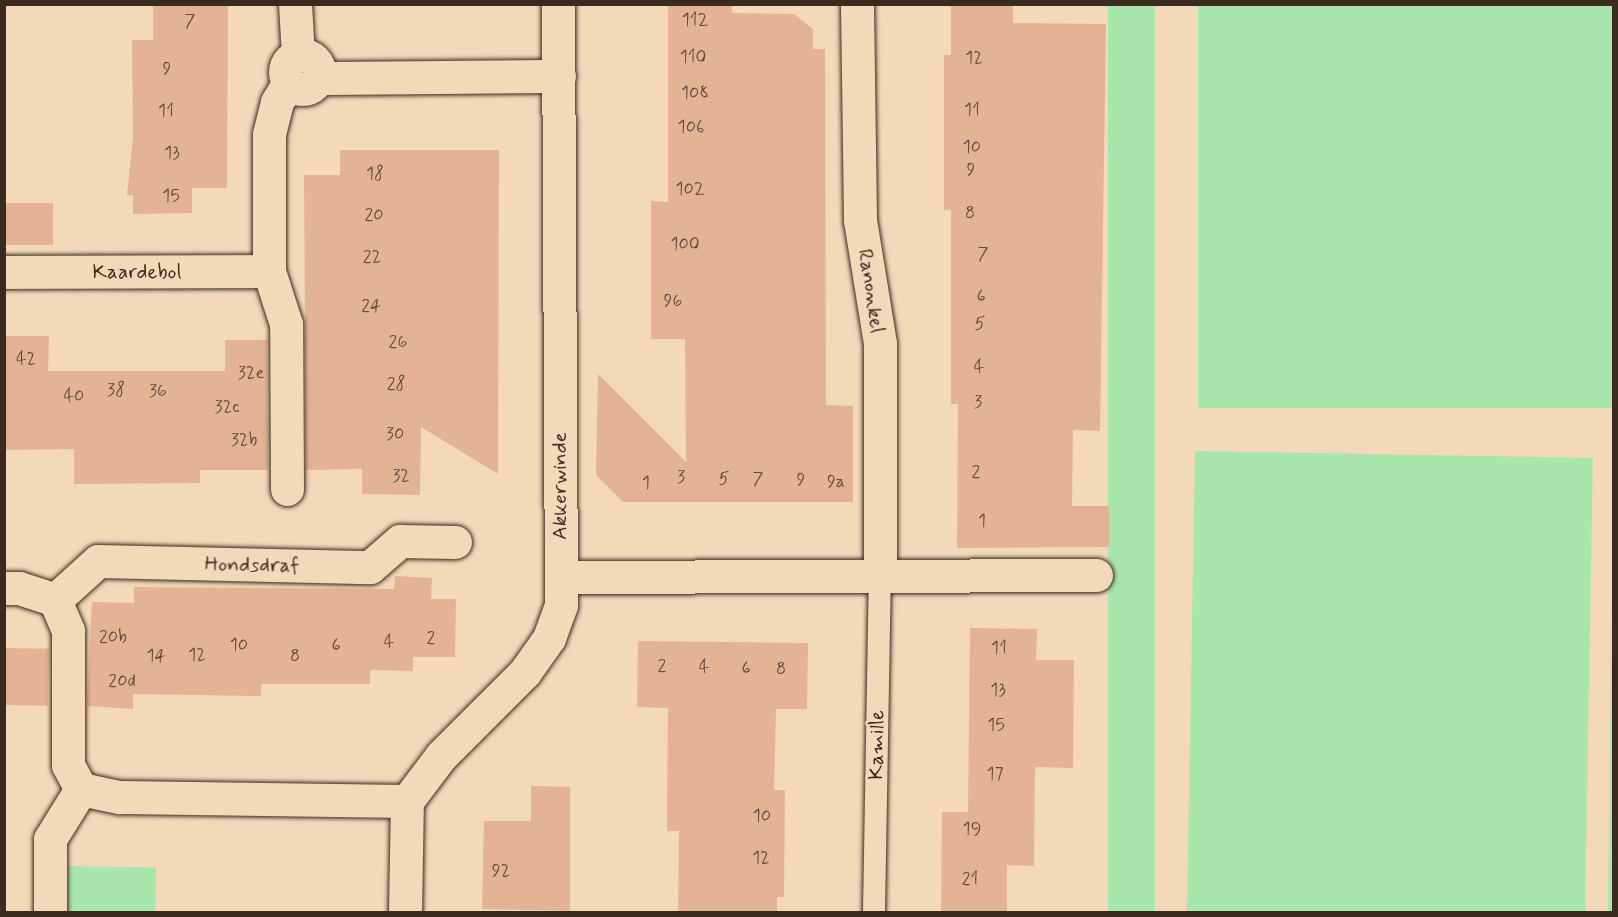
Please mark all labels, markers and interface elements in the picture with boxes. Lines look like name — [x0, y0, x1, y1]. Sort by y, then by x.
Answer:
house number: 112 — [682, 9, 708, 31]
house number: 7 — [185, 10, 195, 32]
house number: 110 — [680, 46, 706, 68]
house number: 12 — [965, 47, 983, 69]
house number: 9 — [163, 58, 171, 80]
house number: 108 — [681, 82, 709, 104]
house number: 11 — [964, 99, 980, 121]
house number: 11 — [158, 100, 174, 122]
house number: 106 — [678, 116, 704, 138]
house number: 10 — [963, 136, 981, 158]
house number: 13 — [164, 142, 180, 164]
house number: 9 — [967, 159, 975, 181]
house number: 18 — [366, 163, 384, 185]
house number: 102 — [675, 178, 705, 200]
house number: 15 — [162, 185, 180, 207]
house number: 8 — [965, 202, 975, 224]
house number: 20 — [364, 204, 384, 226]
house number: 100 — [670, 233, 700, 255]
house number: 7 — [978, 243, 988, 265]
house number: 22 — [363, 246, 381, 268]
street label: Ranonkel — [852, 247, 890, 335]
street label: Kaardebol — [92, 259, 182, 285]
house number: 6 — [976, 285, 986, 307]
house number: 96 — [664, 290, 682, 312]
house number: 24 — [361, 295, 381, 317]
house number: 5 — [975, 313, 985, 335]
house number: 26 — [389, 331, 407, 353]
house number: 42 — [16, 348, 36, 370]
house number: 4 — [974, 356, 984, 378]
house number: 32e — [238, 362, 264, 384]
house number: 28 — [387, 373, 405, 395]
house number: 38 — [107, 379, 125, 401]
house number: 36 — [149, 380, 167, 402]
house number: 40 — [64, 385, 84, 407]
house number: 3 — [974, 391, 982, 413]
house number: 32c — [215, 396, 239, 418]
house number: 30 — [386, 423, 404, 445]
house number: 32b — [231, 429, 257, 451]
street label: Akkerwinde — [547, 432, 573, 540]
house number: 2 — [972, 461, 980, 483]
house number: 32 — [392, 465, 410, 487]
house number: 3 — [677, 466, 685, 488]
house number: 5 — [719, 468, 729, 490]
house number: 7 — [753, 468, 763, 490]
house number: 9 — [797, 469, 805, 491]
house number: 9a — [827, 471, 845, 493]
house number: 1 — [642, 472, 650, 494]
house number: 1 — [978, 510, 986, 532]
street label: Hondsdraf — [204, 552, 300, 578]
house number: 20b — [99, 626, 127, 648]
house number: 2 — [427, 627, 435, 649]
house number: 4 — [384, 631, 394, 653]
house number: 10 — [230, 634, 248, 656]
house number: 6 — [331, 634, 341, 656]
house number: 11 — [991, 637, 1007, 659]
house number: 12 — [188, 644, 206, 666]
house number: 14 — [147, 645, 165, 667]
house number: 8 — [290, 645, 300, 667]
house number: 2 — [658, 655, 666, 677]
house number: 4 — [699, 656, 709, 678]
house number: 6 — [741, 657, 751, 679]
house number: 8 — [776, 658, 786, 680]
house number: 20d — [108, 670, 136, 692]
house number: 13 — [990, 679, 1006, 701]
street label: Kamille — [864, 710, 890, 780]
house number: 15 — [987, 714, 1005, 736]
house number: 17 — [986, 763, 1004, 785]
house number: 10 — [753, 805, 771, 827]
house number: 19 — [963, 818, 981, 840]
house number: 12 — [752, 847, 770, 869]
house number: 92 — [492, 860, 510, 882]
house number: 21 — [962, 868, 978, 890]

